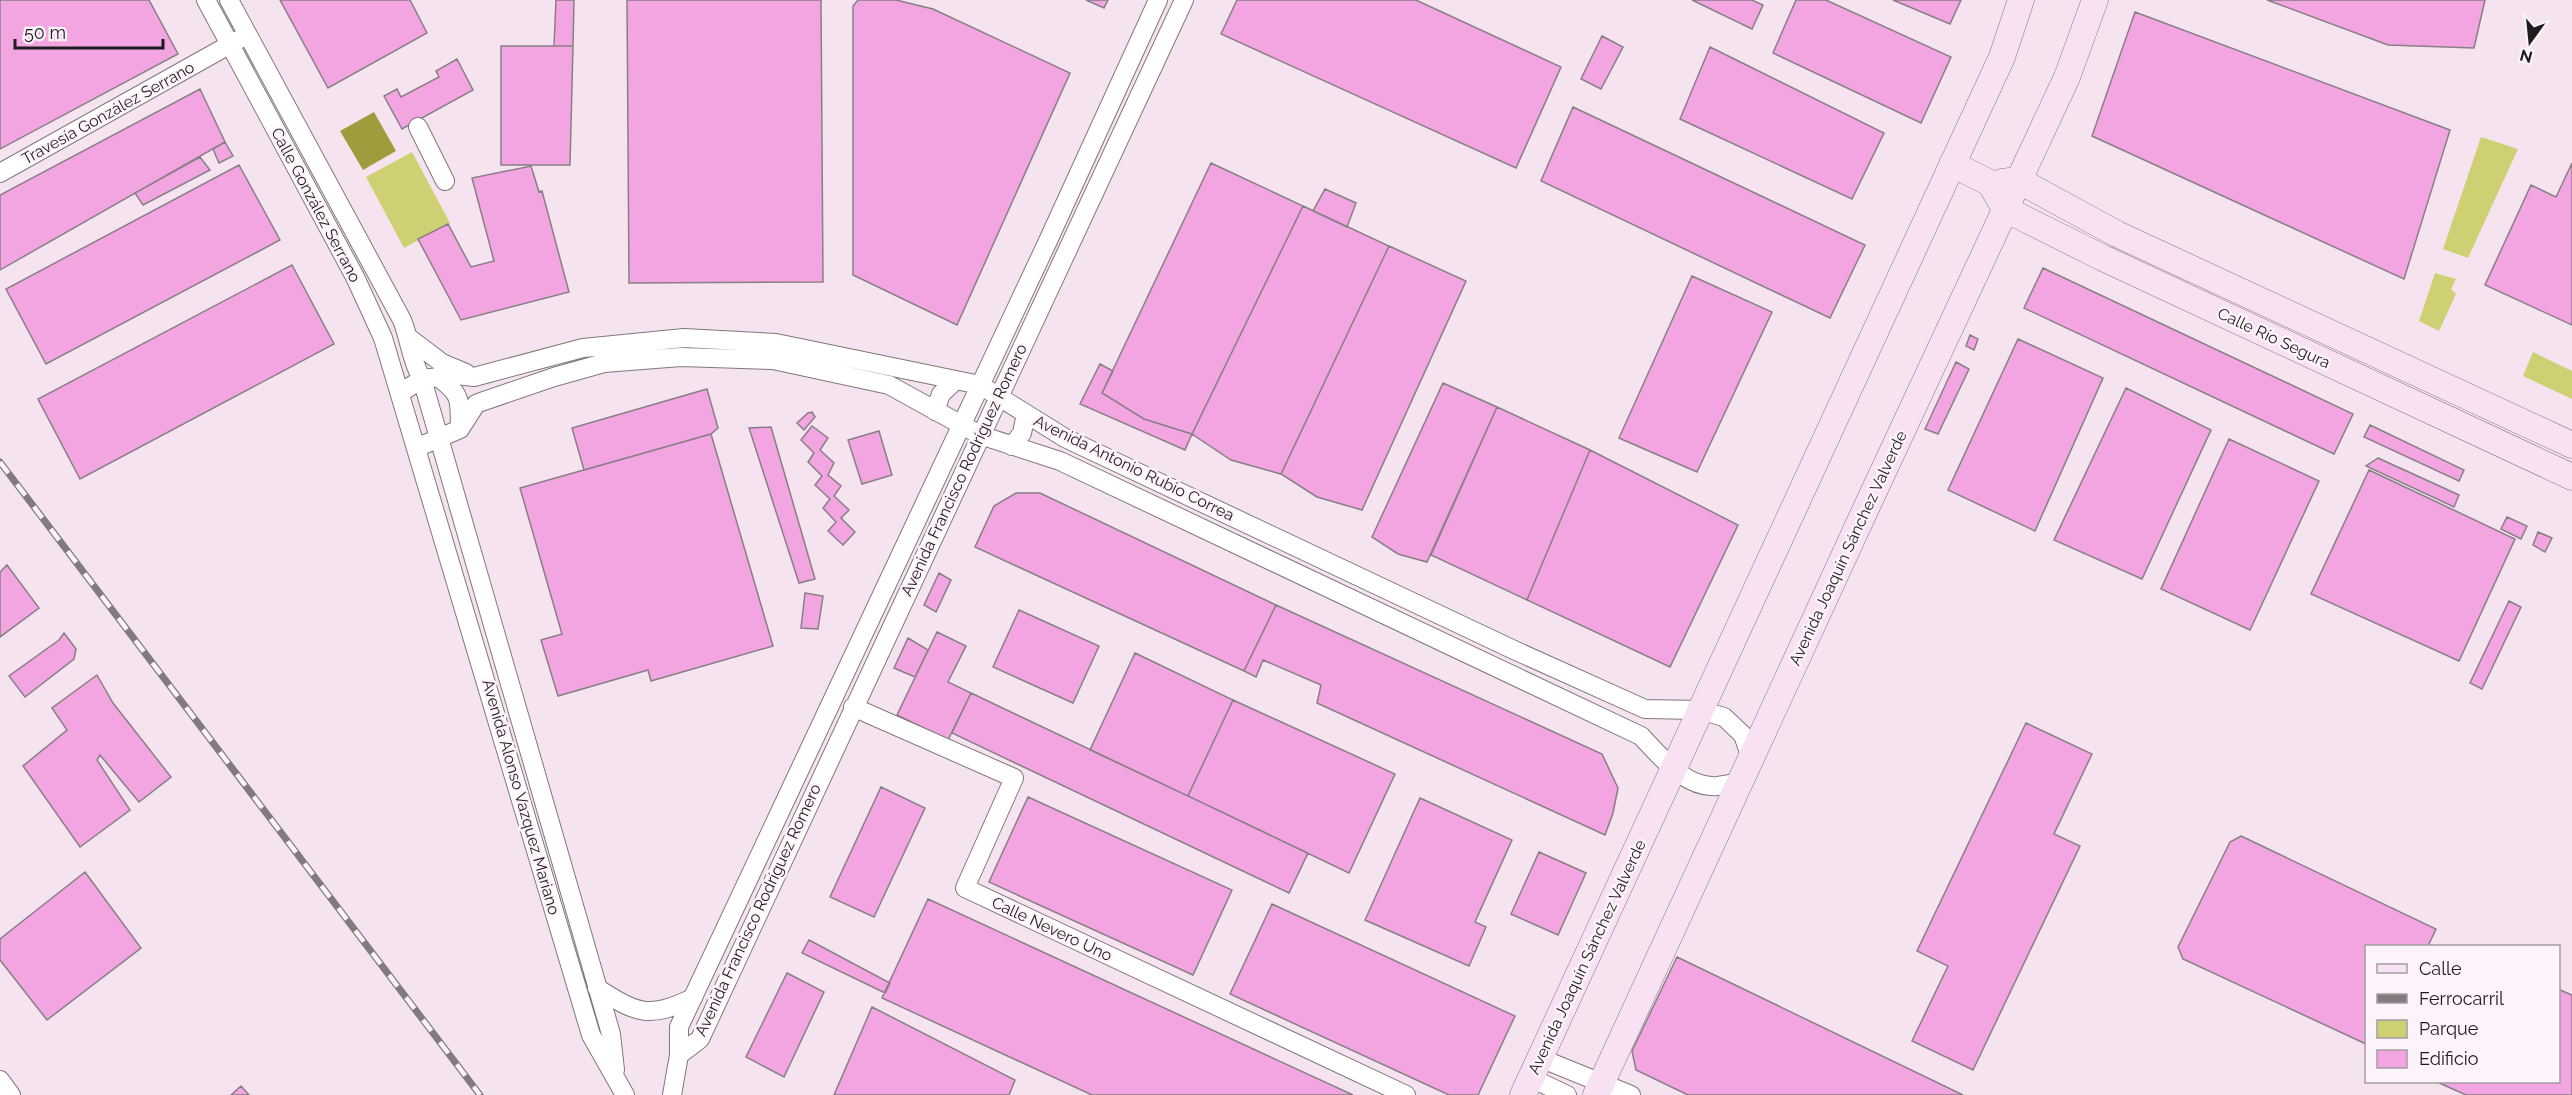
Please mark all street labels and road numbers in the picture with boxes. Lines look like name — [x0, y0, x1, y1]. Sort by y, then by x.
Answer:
street label: Travesía González Serrano — [18, 58, 198, 168]
street label: Calle González Serrano — [267, 125, 365, 285]
street label: Calle Río Segura — [2215, 304, 2333, 372]
street label: Avenida Francisco Rodríguez Romero — [897, 341, 1031, 599]
street label: Avenida Antonio Rubio Correa — [1031, 411, 1237, 525]
street label: Avenida Joaquín Sánchez Valverde — [1785, 428, 1911, 668]
street label: Avenida Alonso Vazquez Mariano — [478, 677, 564, 917]
street label: Avenida Francisco Rodríguez Romero — [691, 781, 825, 1039]
street label: Avenida Joaquín Sánchez Valverde — [1524, 837, 1650, 1077]
street label: Calle Nevero Uno — [989, 893, 1115, 965]

